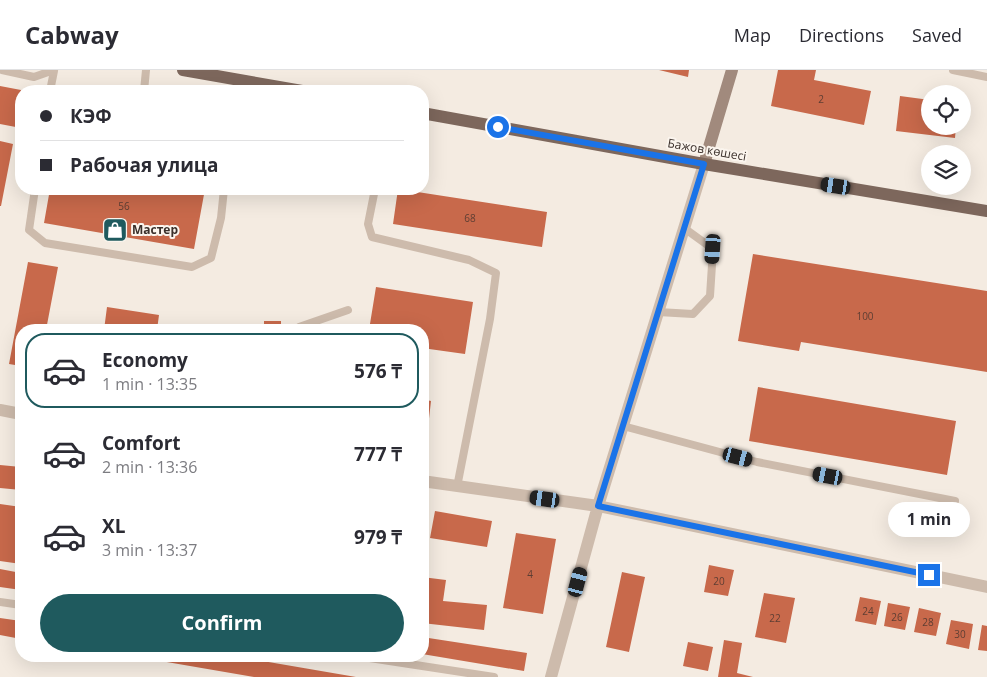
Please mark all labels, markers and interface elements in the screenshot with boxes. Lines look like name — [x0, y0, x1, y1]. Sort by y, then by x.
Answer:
text: Cabway — [25, 18, 119, 51]
text: Map — [734, 23, 771, 47]
text: Directions — [799, 23, 884, 47]
text: Saved — [912, 23, 962, 47]
map controls — [921, 85, 971, 195]
button: locate — [921, 85, 971, 135]
house number: 2 — [818, 92, 824, 106]
text: КЭФ — [70, 103, 112, 129]
route start — [487, 116, 509, 138]
street label: Бажов көшесі — [666, 134, 748, 165]
button: layers — [921, 145, 971, 195]
text: Рабочая улица — [70, 152, 218, 178]
car — [820, 176, 851, 196]
house number: 56 — [118, 199, 130, 213]
house number: 68 — [464, 211, 476, 225]
shop icon: Мастер — [102, 217, 128, 243]
place label: Мастер — [132, 221, 178, 238]
car — [704, 234, 721, 264]
house number: 100 — [856, 309, 874, 323]
text: Economy — [102, 347, 188, 373]
icon: car — [42, 348, 87, 393]
text: 576 ₸ — [354, 358, 402, 384]
text: 1 min · 13:35 — [102, 373, 197, 395]
text: Comfort — [102, 430, 181, 456]
icon: car — [42, 431, 87, 476]
text: 777 ₸ — [354, 441, 402, 467]
car — [721, 446, 754, 468]
text: 2 min · 13:36 — [102, 456, 197, 478]
car — [811, 466, 844, 486]
car — [529, 489, 560, 509]
callout: 1 min — [888, 502, 970, 538]
text: 1 min — [907, 508, 951, 530]
text: XL — [102, 513, 125, 539]
icon: car — [42, 514, 87, 559]
text: 979 ₸ — [354, 524, 402, 550]
text: 3 min · 13:37 — [102, 539, 197, 561]
route end — [918, 564, 940, 586]
car — [566, 566, 589, 598]
house number: 4 — [527, 567, 533, 581]
house number: 20 — [713, 574, 725, 588]
button: Confirm — [40, 594, 404, 652]
house number: 24 — [862, 604, 874, 618]
house number: 26 — [891, 610, 903, 624]
house number: 22 — [769, 611, 781, 625]
house number: 28 — [922, 615, 934, 629]
house number: 30 — [954, 627, 966, 641]

